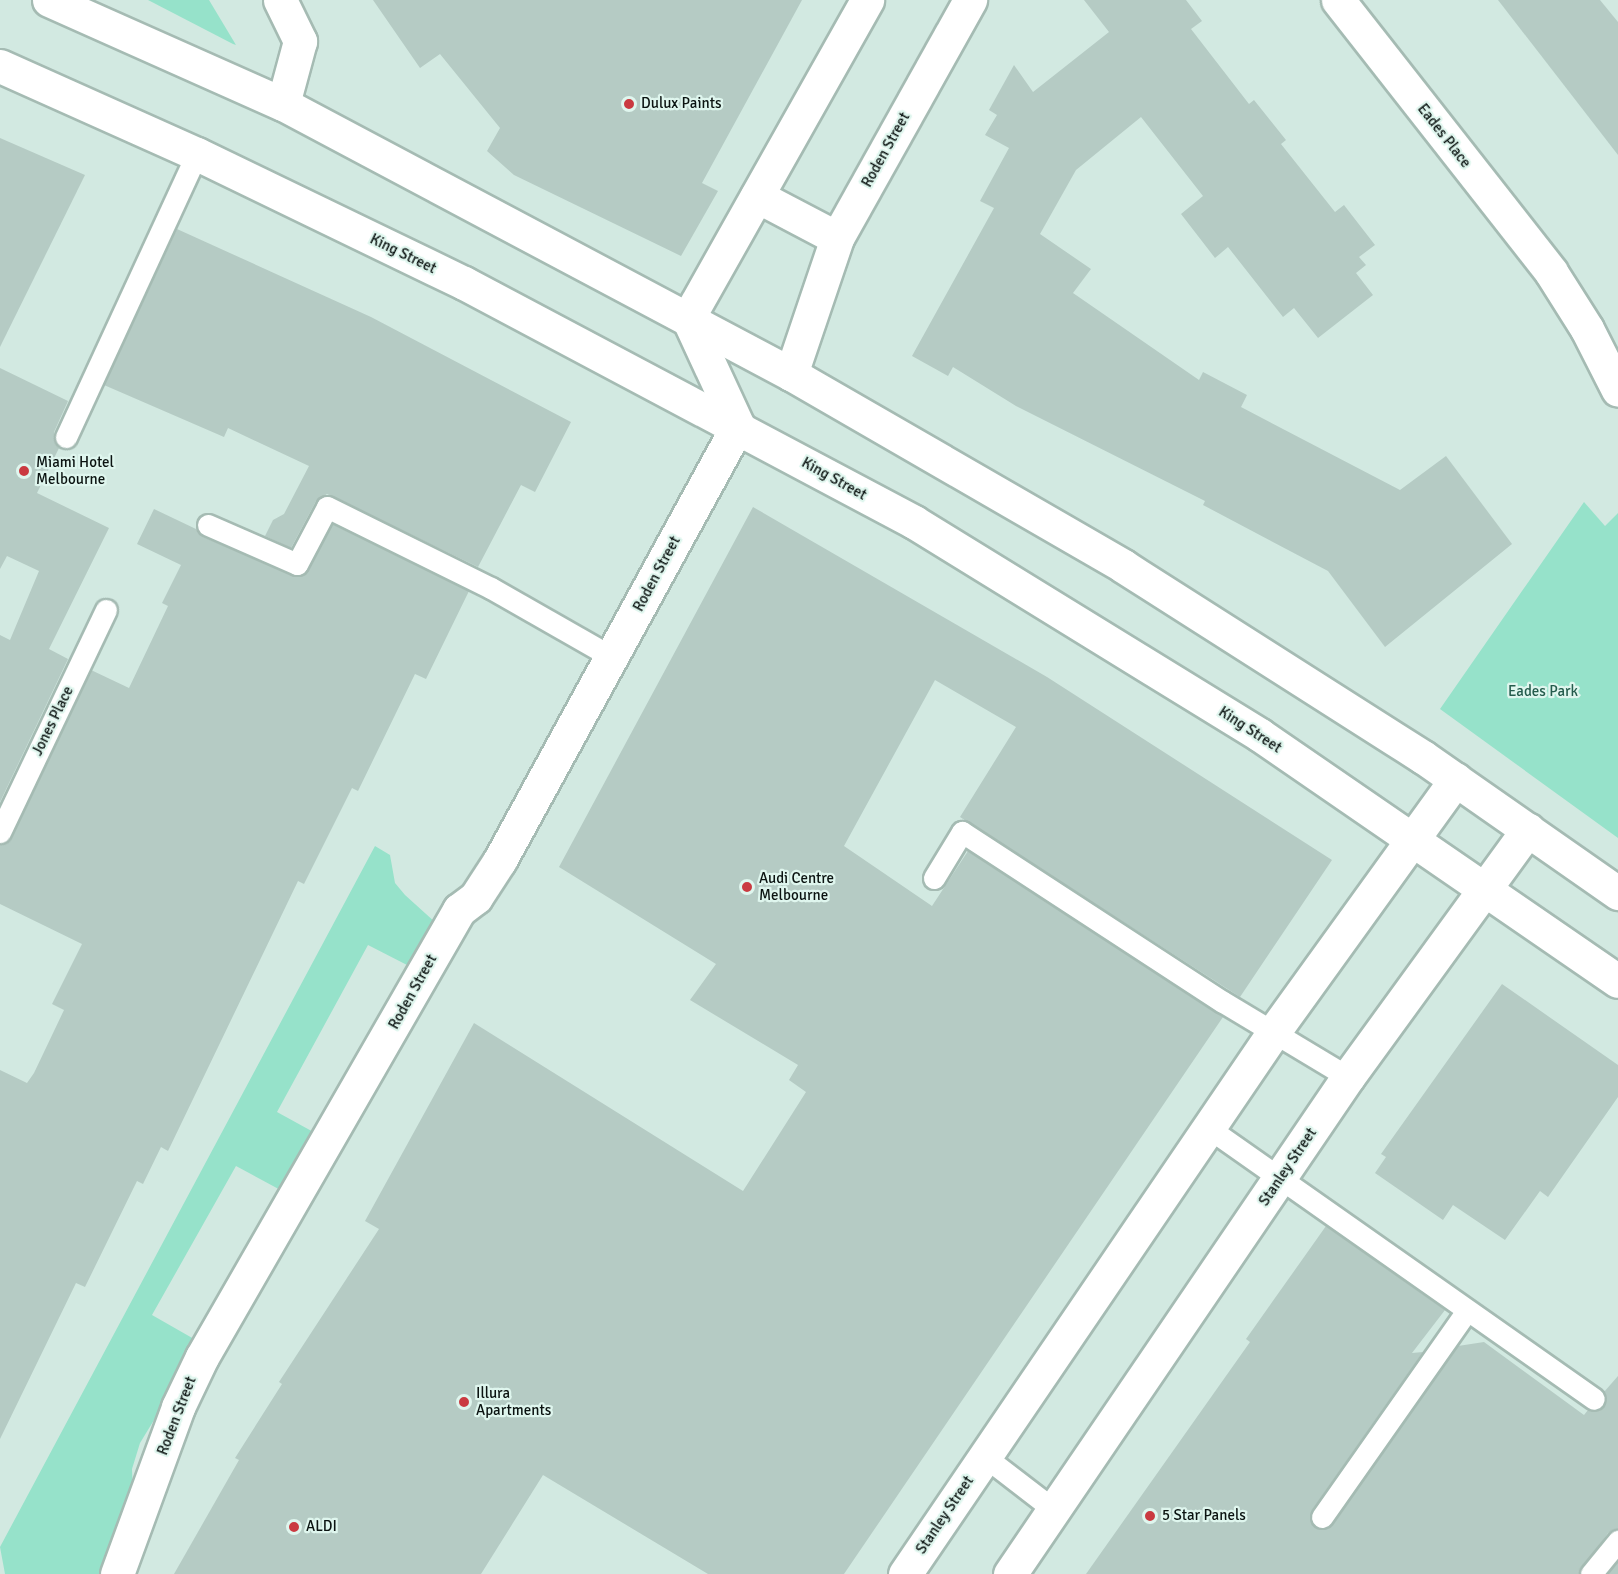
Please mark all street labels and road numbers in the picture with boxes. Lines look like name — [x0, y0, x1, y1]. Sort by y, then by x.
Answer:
street label: Eades Place — [1413, 100, 1475, 172]
street label: Roden Street — [858, 110, 914, 190]
street label: King Street — [367, 230, 439, 278]
street label: King Street — [798, 454, 870, 504]
street label: Roden Street — [630, 533, 684, 615]
street label: Jones Place — [28, 683, 78, 759]
street label: King Street — [1215, 703, 1285, 757]
street label: Roden Street — [385, 952, 441, 1032]
street label: Stanley Street — [1255, 1125, 1321, 1209]
street label: Roden Street — [154, 1374, 200, 1458]
street label: Stanley Street — [912, 1473, 978, 1557]

